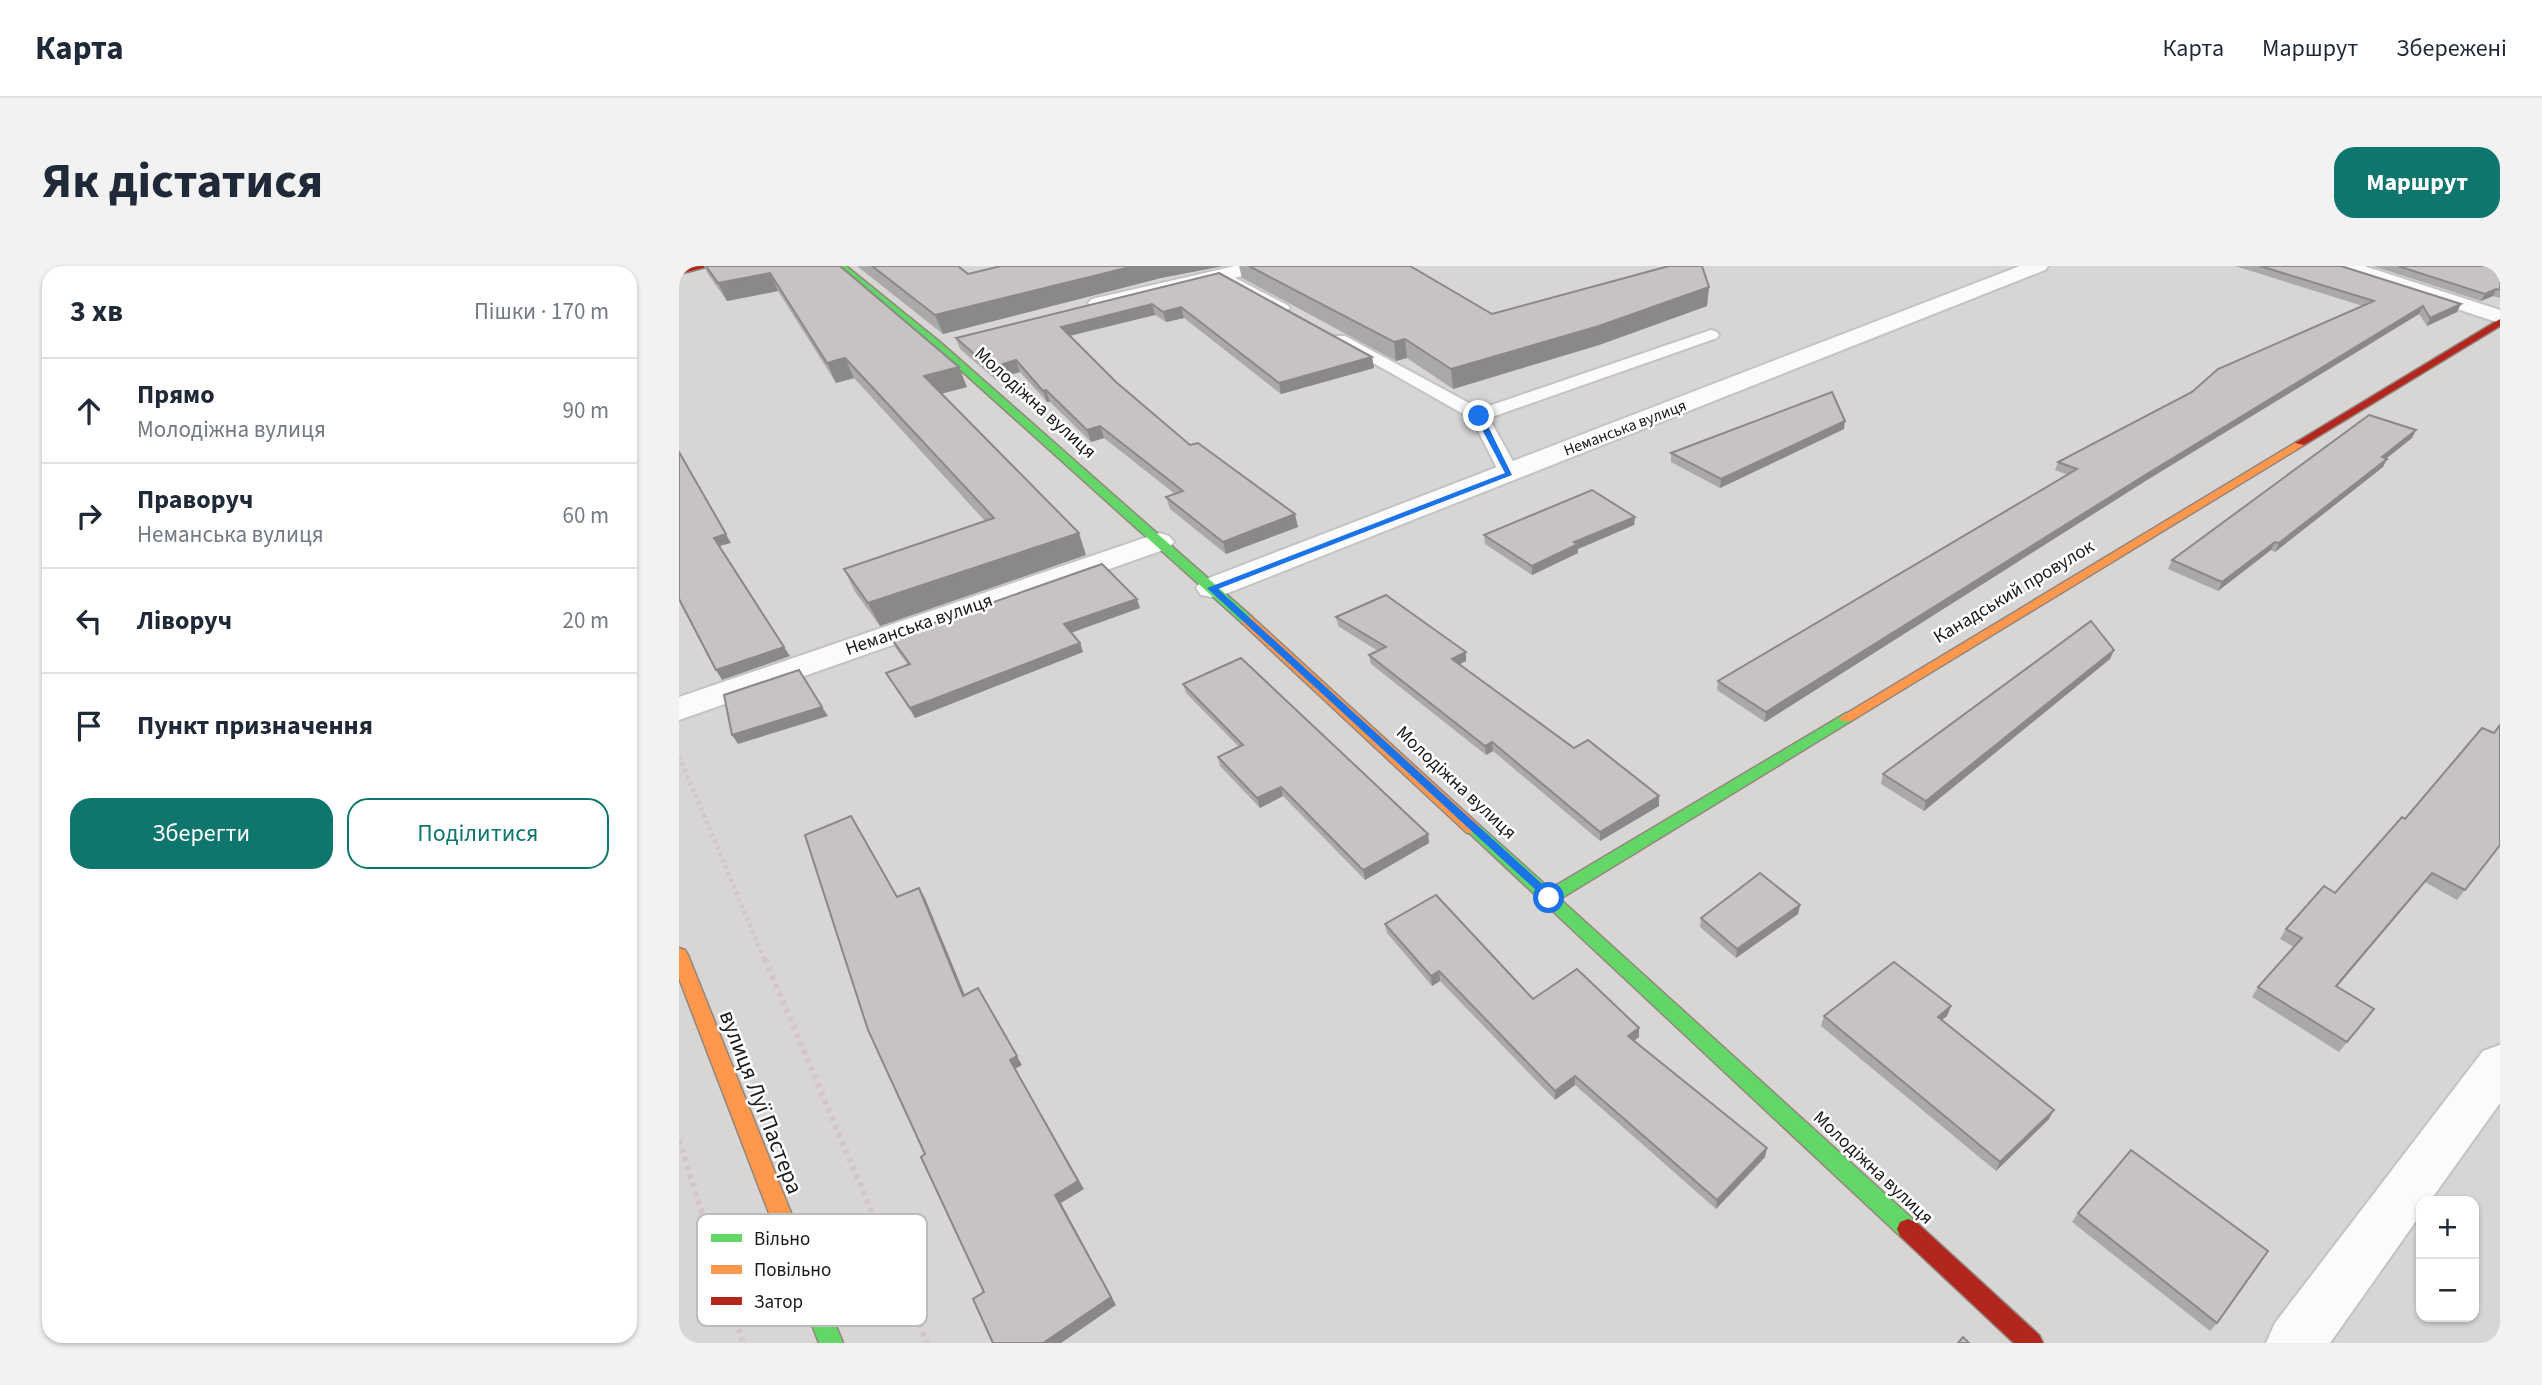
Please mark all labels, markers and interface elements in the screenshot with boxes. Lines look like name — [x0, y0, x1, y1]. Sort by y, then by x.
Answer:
text: Карта — [35, 25, 124, 72]
text: Карта — [2162, 31, 2224, 66]
text: Маршрут — [2262, 31, 2358, 66]
text: Збережені — [2396, 31, 2507, 66]
text: Як дістатися — [42, 147, 323, 217]
button: Маршрут — [2334, 147, 2500, 218]
text: 3 хв — [70, 290, 123, 333]
text: Пішки · 170 m — [474, 295, 609, 328]
street label: Молодіжна вулиця — [968, 341, 1102, 465]
text: Прямо — [137, 376, 215, 413]
icon: ahead — [70, 392, 108, 430]
text: 90 m — [562, 394, 609, 427]
street label: Неманська вулиця — [1560, 394, 1690, 462]
route end — [1463, 400, 1494, 431]
text: Молодіжна вулиця — [137, 413, 326, 446]
text: Праворуч — [137, 481, 253, 518]
icon: right — [70, 497, 108, 535]
text: 60 m — [562, 499, 609, 532]
text: Неманська вулиця — [137, 518, 324, 551]
street label: Канадський провулок — [1929, 533, 2100, 651]
street label: Неманська вулиця — [842, 587, 996, 663]
icon: left — [70, 602, 108, 640]
text: Ліворуч — [137, 602, 232, 639]
text: 20 m — [562, 604, 609, 637]
icon: arrive — [70, 707, 108, 745]
text: Пункт призначення — [137, 707, 373, 744]
street label: Молодіжна вулиця — [1390, 720, 1522, 846]
button: Зберегти — [70, 798, 333, 869]
button: Поділитися — [347, 798, 609, 869]
route start — [1533, 882, 1564, 913]
street label: вулиця Луї Пастера — [711, 1005, 811, 1199]
street label: Молодіжна вулиця — [1807, 1105, 1939, 1231]
map controls — [2416, 1196, 2479, 1322]
button: + — [2416, 1196, 2479, 1259]
legend — [697, 1214, 927, 1326]
text: Вільно — [754, 1226, 810, 1253]
text: Повільно — [754, 1257, 831, 1284]
button: − — [2416, 1259, 2479, 1322]
text: Затор — [754, 1289, 803, 1316]

